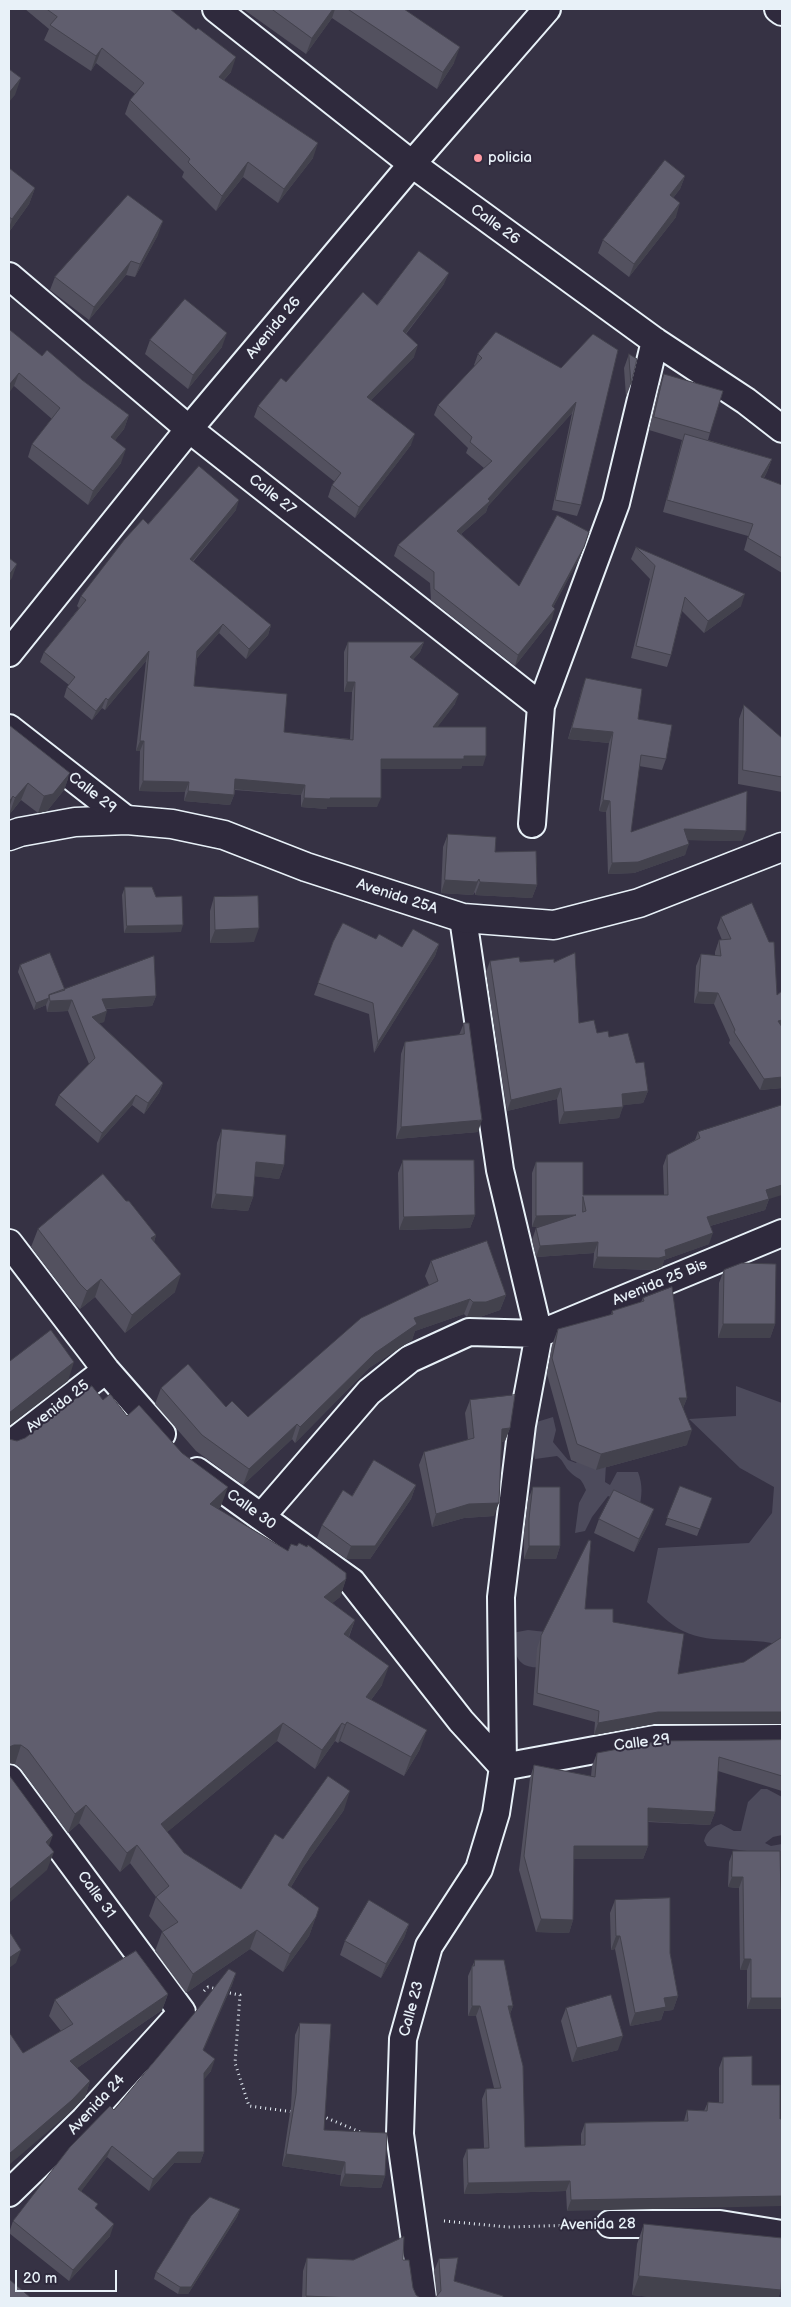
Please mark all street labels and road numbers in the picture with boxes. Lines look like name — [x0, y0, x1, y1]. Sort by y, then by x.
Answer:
street label: Calle 26 — [467, 201, 523, 249]
street label: Avenida 26 — [243, 293, 305, 363]
street label: Calle 27 — [245, 471, 299, 519]
street label: Calle 29 — [64, 769, 120, 817]
street label: Avenida 25A — [354, 875, 440, 919]
street label: Avenida 25 Bis — [610, 1256, 710, 1310]
street label: Avenida 25 — [23, 1377, 93, 1437]
street label: Calle 30 — [223, 1486, 279, 1534]
street label: Calle 29 — [613, 1731, 671, 1755]
street label: Calle 31 — [73, 1868, 119, 1922]
street label: Calle 23 — [396, 1979, 428, 2039]
street label: Avenida 24 — [65, 2071, 129, 2139]
street label: Avenida 28 — [560, 2215, 636, 2235]

